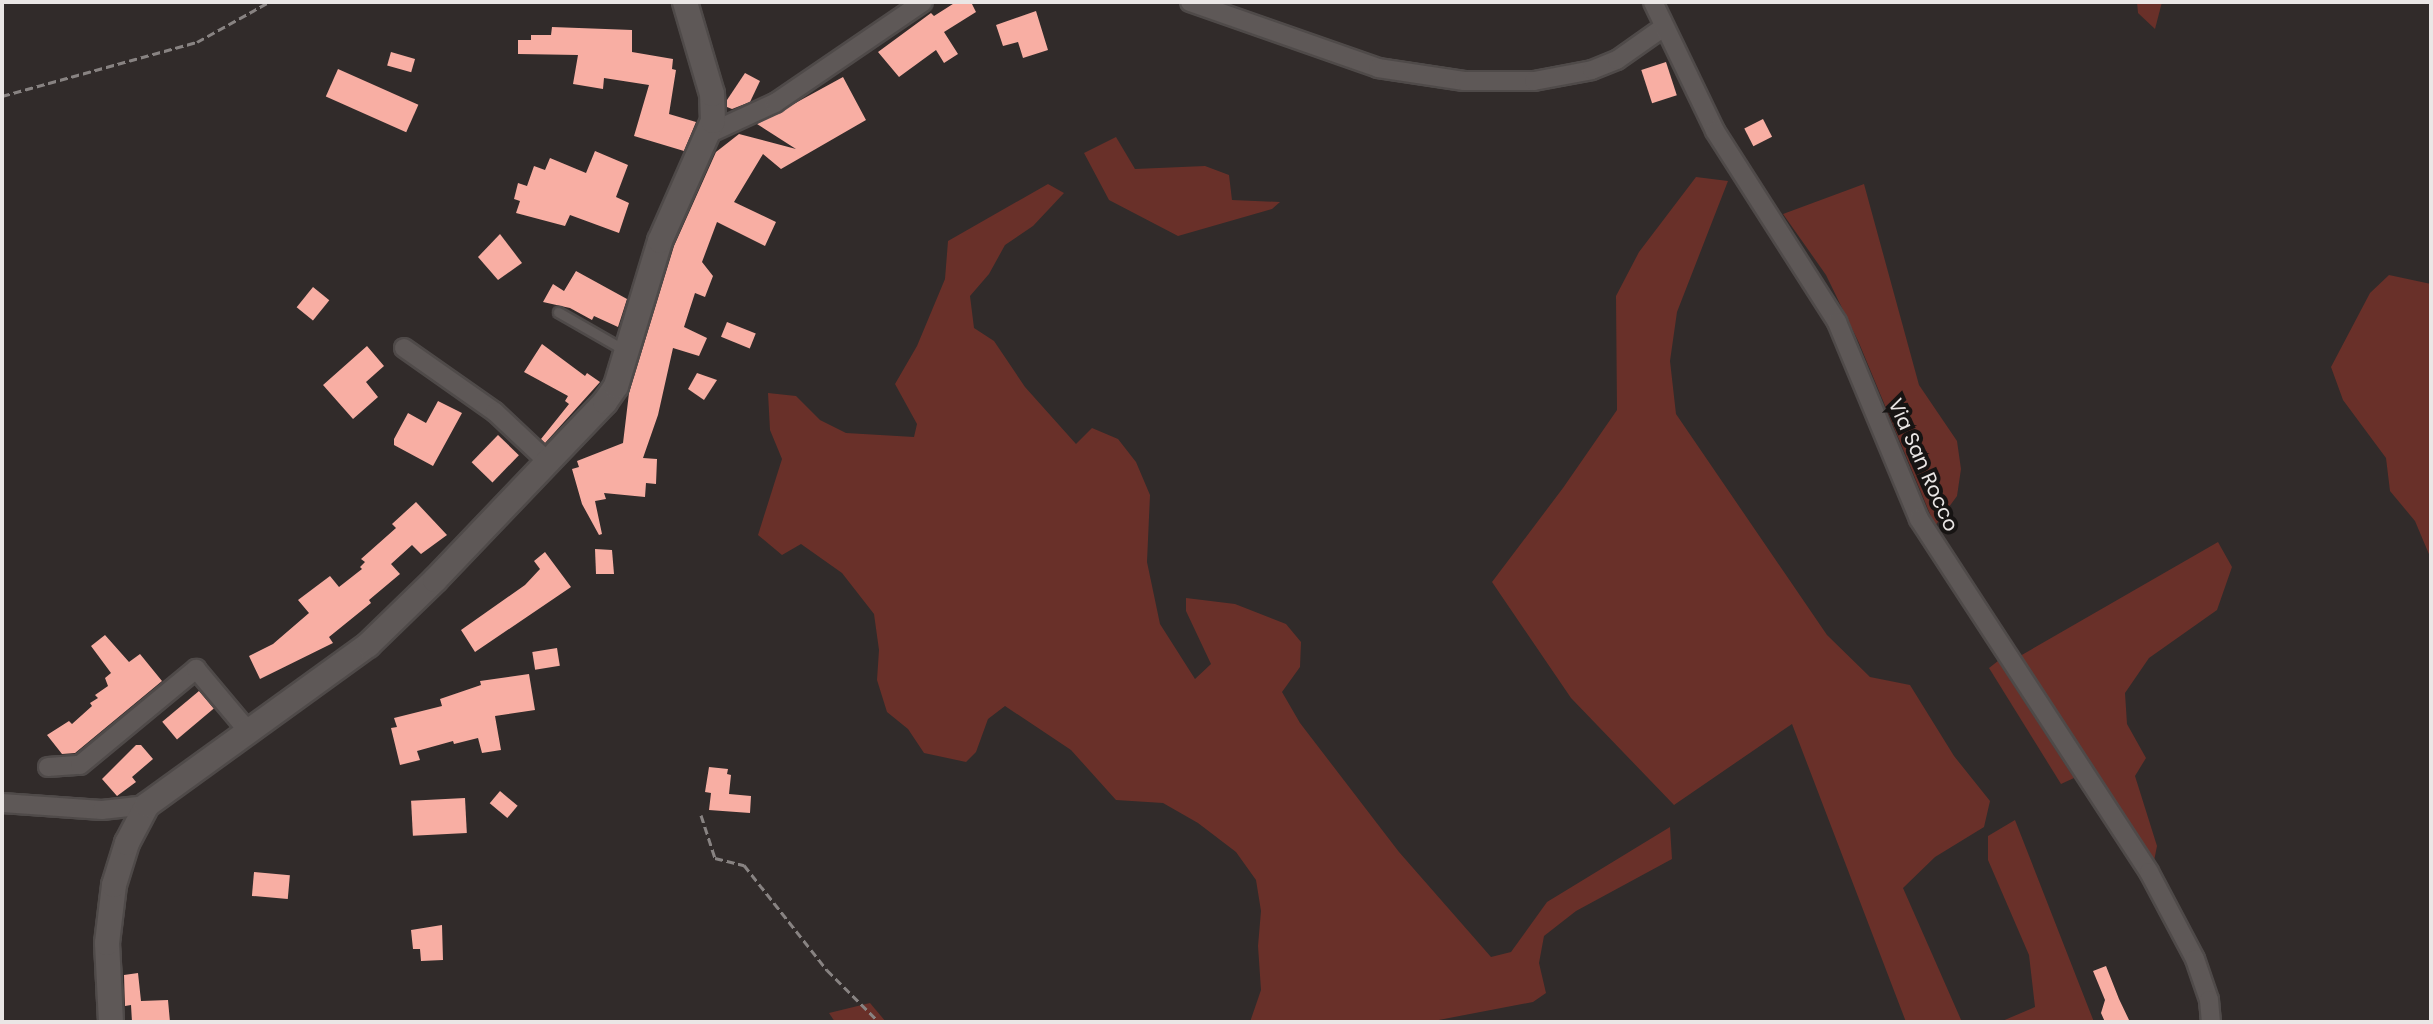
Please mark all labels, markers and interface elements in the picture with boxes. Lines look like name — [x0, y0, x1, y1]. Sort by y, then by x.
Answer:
street label: Via San Rocco — [1883, 395, 1963, 535]

